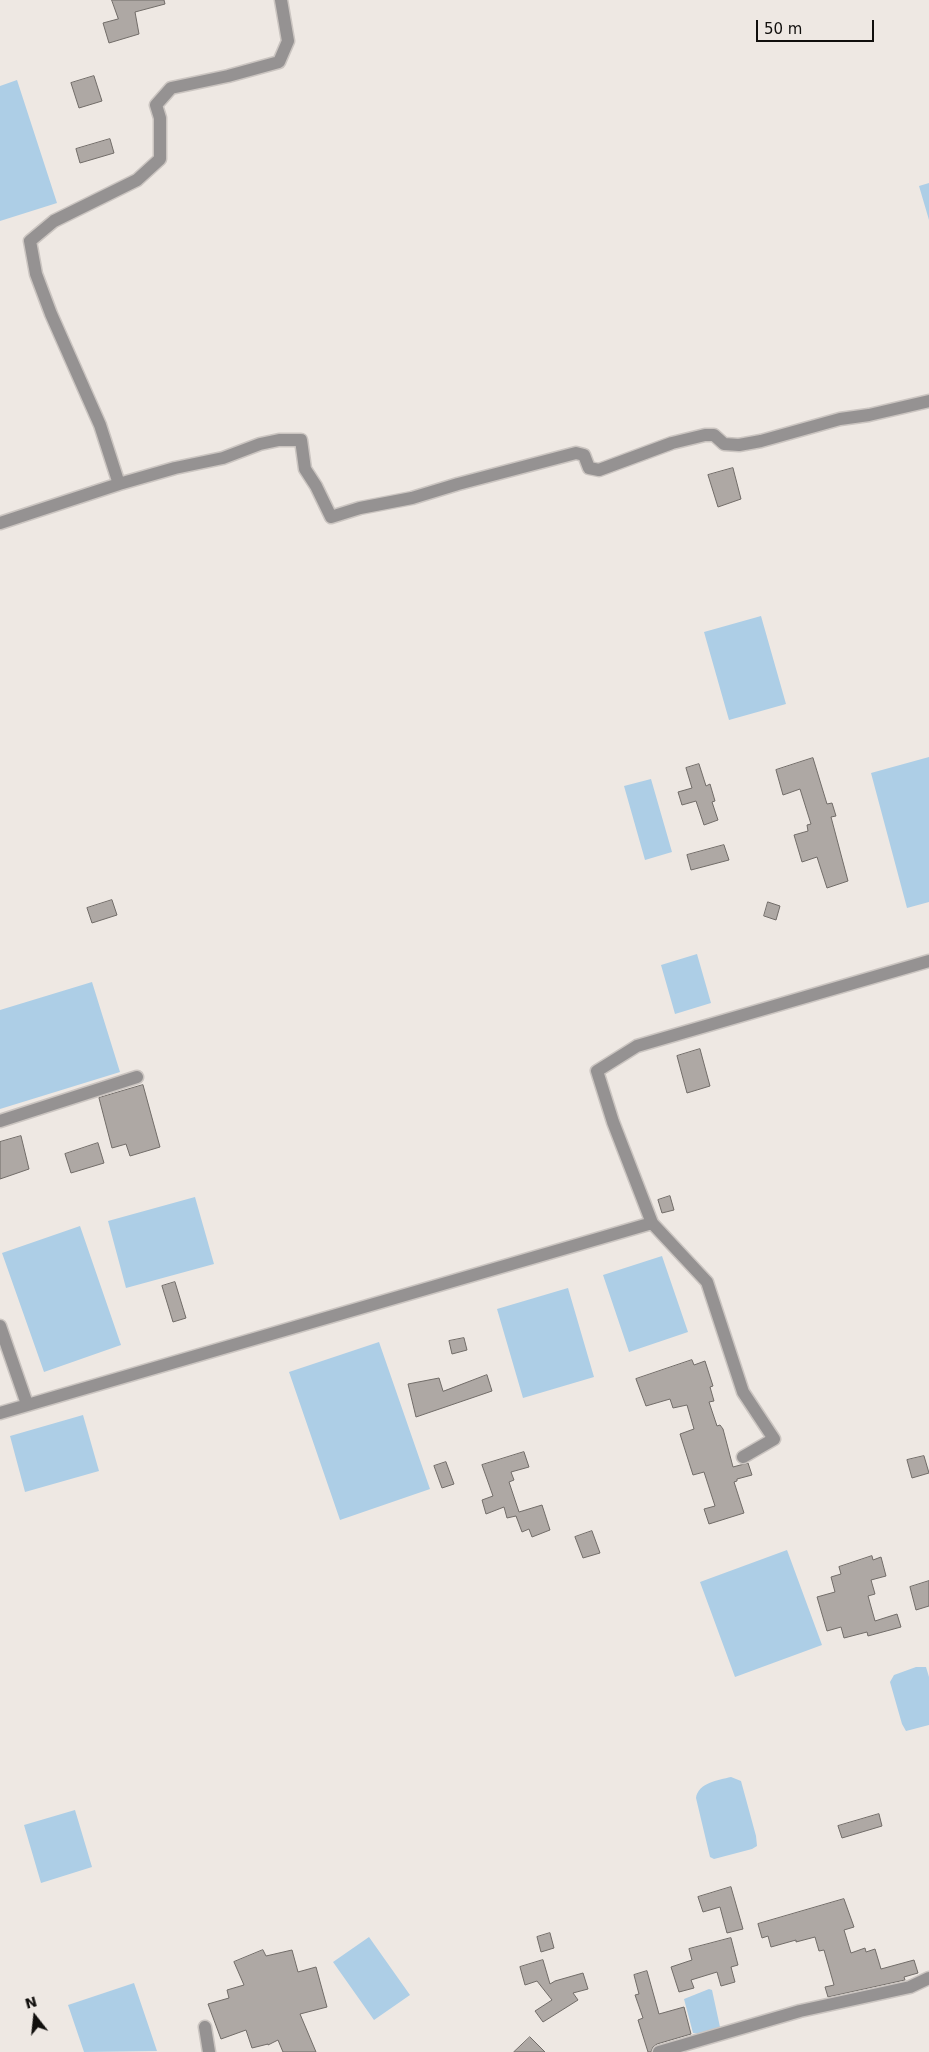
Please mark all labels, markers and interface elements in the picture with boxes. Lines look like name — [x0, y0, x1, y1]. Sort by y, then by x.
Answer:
scale bar — [759, 10, 876, 42]
text: 50 m — [764, 20, 802, 38]
north arrow — [10, 1992, 60, 2042]
text: N — [23, 1993, 39, 2012]

